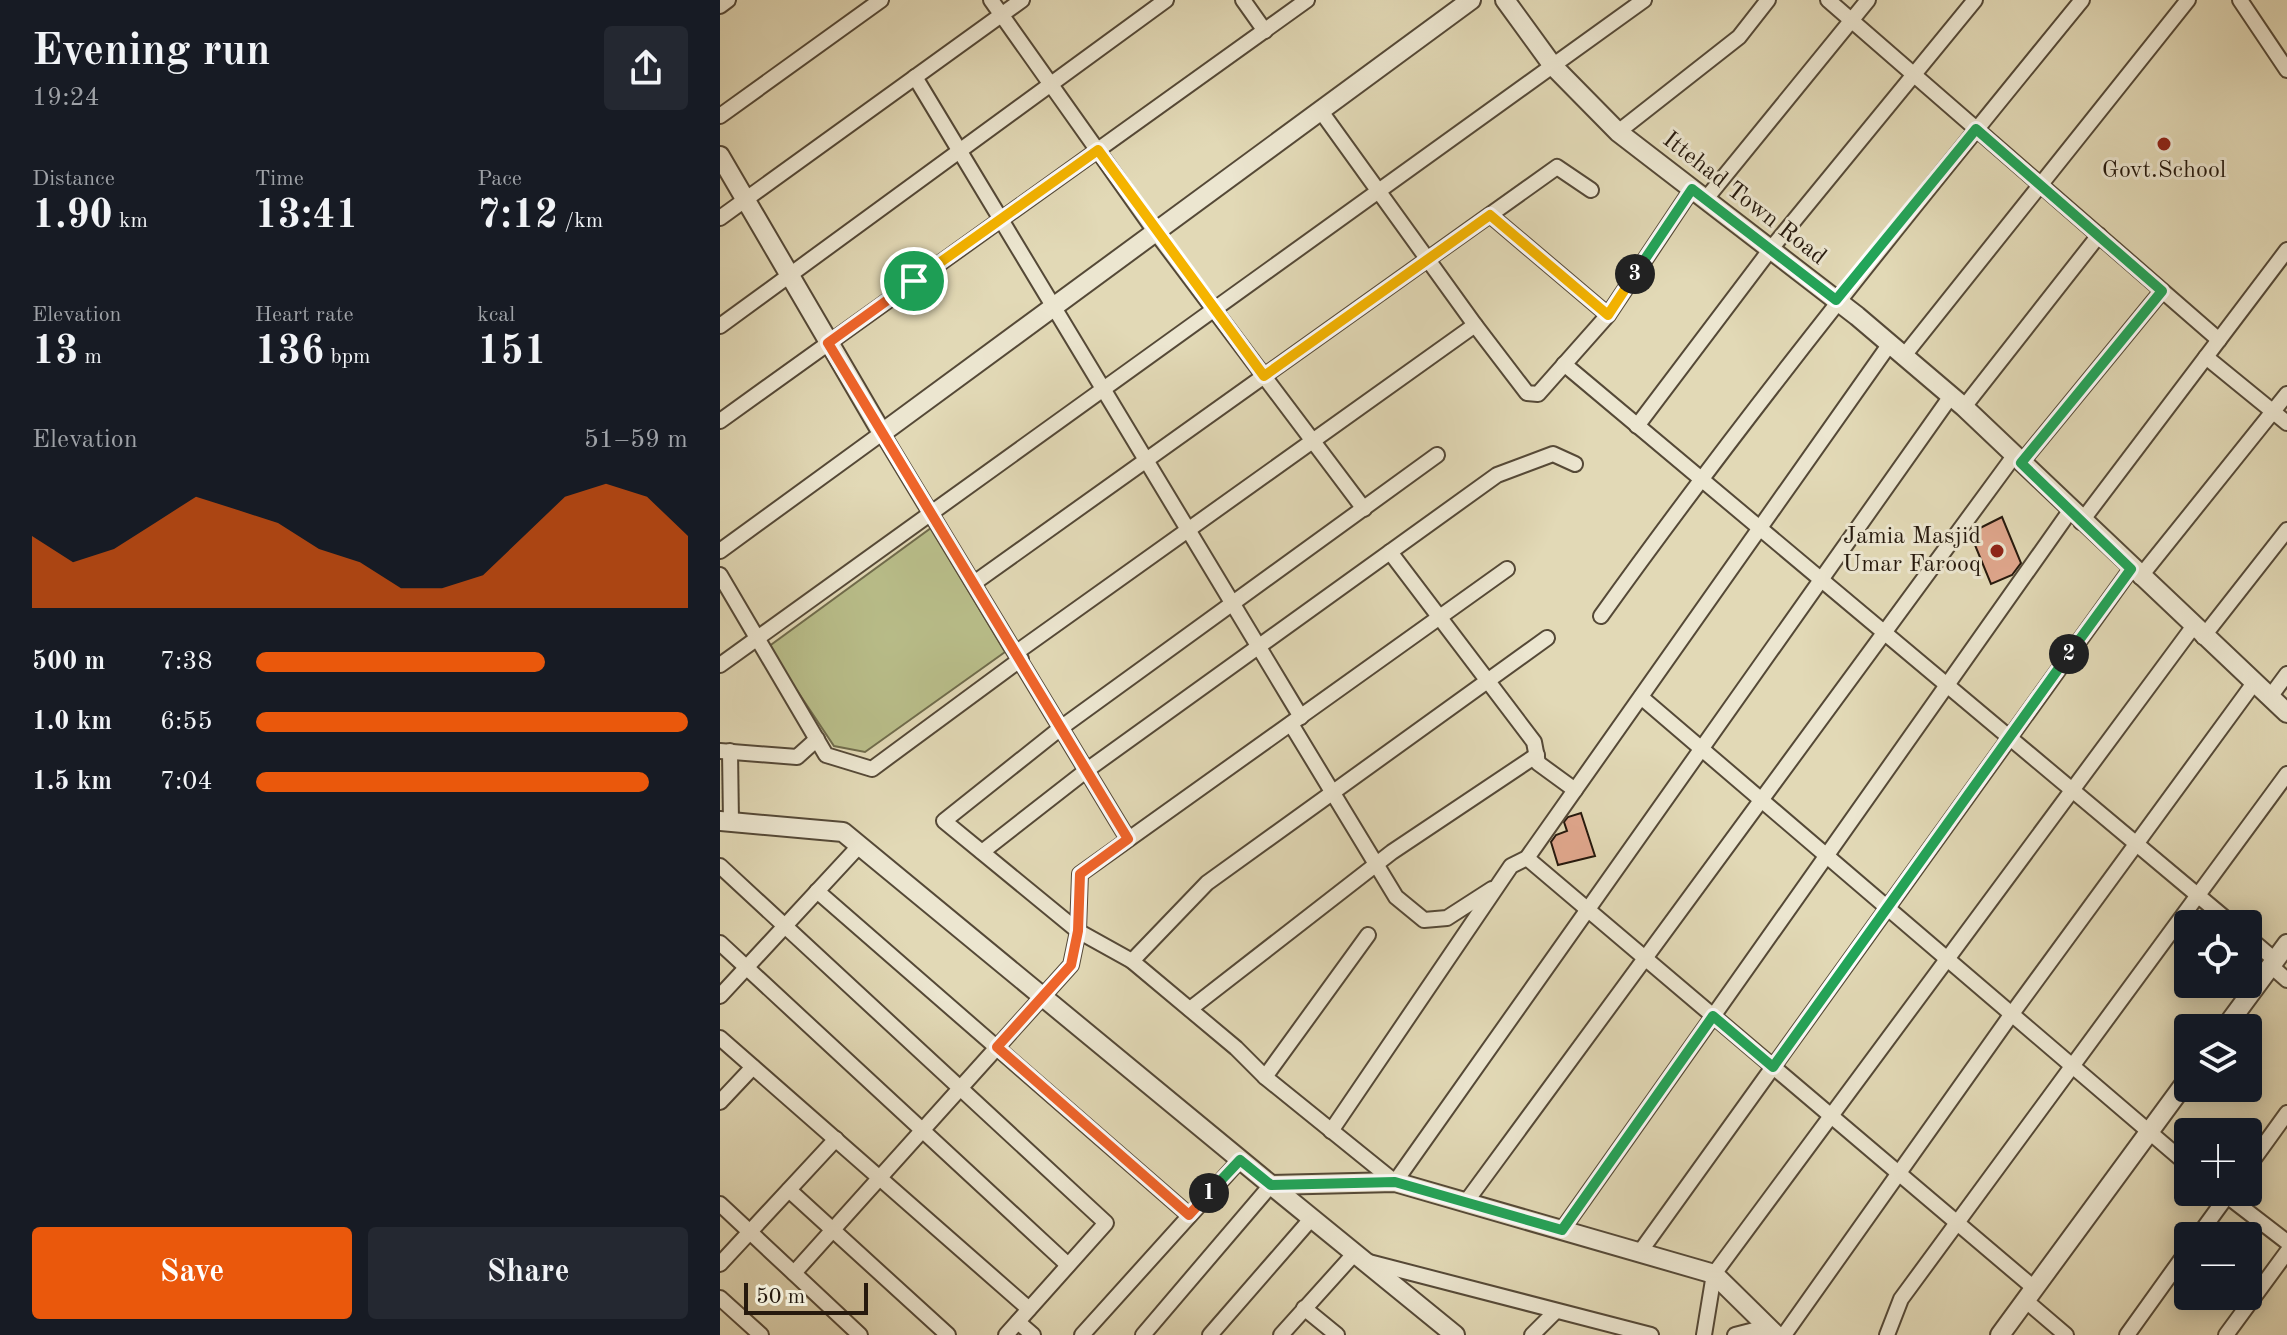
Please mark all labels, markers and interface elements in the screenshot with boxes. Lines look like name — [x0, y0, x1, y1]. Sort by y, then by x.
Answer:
button: share — [604, 26, 688, 110]
text: Evening run — [32, 30, 270, 74]
text: 19:24 — [32, 85, 100, 111]
street label: Ittehad Town Road — [1658, 128, 1830, 270]
marker: Govt.School — [2155, 135, 2173, 153]
place label: Govt.School — [2102, 159, 2226, 183]
text: Distance — [32, 168, 115, 190]
text: Time — [255, 168, 304, 190]
text: Pace — [477, 168, 522, 190]
text: 1.90 — [32, 197, 113, 237]
text: 13:41 — [255, 197, 359, 237]
text: 7:12 — [477, 197, 558, 237]
text: km — [113, 210, 148, 232]
text: /km — [558, 210, 603, 232]
pin — [880, 247, 948, 315]
pin: 3 — [1615, 254, 1655, 294]
icon: arrive — [892, 259, 936, 303]
text: 3 — [1629, 263, 1641, 285]
text: Elevation — [32, 304, 122, 326]
text: Heart rate — [255, 304, 354, 326]
text: kcal — [477, 304, 515, 326]
text: 13 — [32, 333, 78, 373]
text: 136 — [255, 333, 324, 373]
text: 151 — [477, 333, 547, 373]
text: m — [78, 346, 102, 368]
text: bpm — [324, 346, 371, 368]
text: Elevation — [32, 427, 138, 453]
text: 51–59 m — [584, 427, 688, 453]
place label: Jamia Masjid Umar Farooq — [1843, 525, 1981, 577]
marker: Jamia Masjid Umar Farooq — [1988, 542, 2006, 560]
pin: 2 — [2049, 634, 2089, 674]
text: 2 — [2063, 643, 2075, 665]
text: 500 m — [32, 649, 105, 675]
text: 7:38 — [160, 649, 213, 675]
text: 1.0 km — [32, 709, 112, 735]
text: 6:55 — [160, 709, 213, 735]
text: 1.5 km — [32, 769, 112, 795]
text: 7:04 — [160, 769, 213, 795]
map controls — [2174, 910, 2262, 1310]
button: locate — [2174, 910, 2262, 998]
button: layers — [2174, 1014, 2262, 1102]
button: + — [2174, 1118, 2262, 1206]
pin: 1 — [1189, 1173, 1229, 1213]
text: 1 — [1203, 1182, 1215, 1204]
button: − — [2174, 1222, 2262, 1310]
button: Save — [32, 1227, 352, 1319]
button: Share — [368, 1227, 688, 1319]
scale bar — [744, 1279, 868, 1315]
text: 50 m — [756, 1286, 805, 1308]

